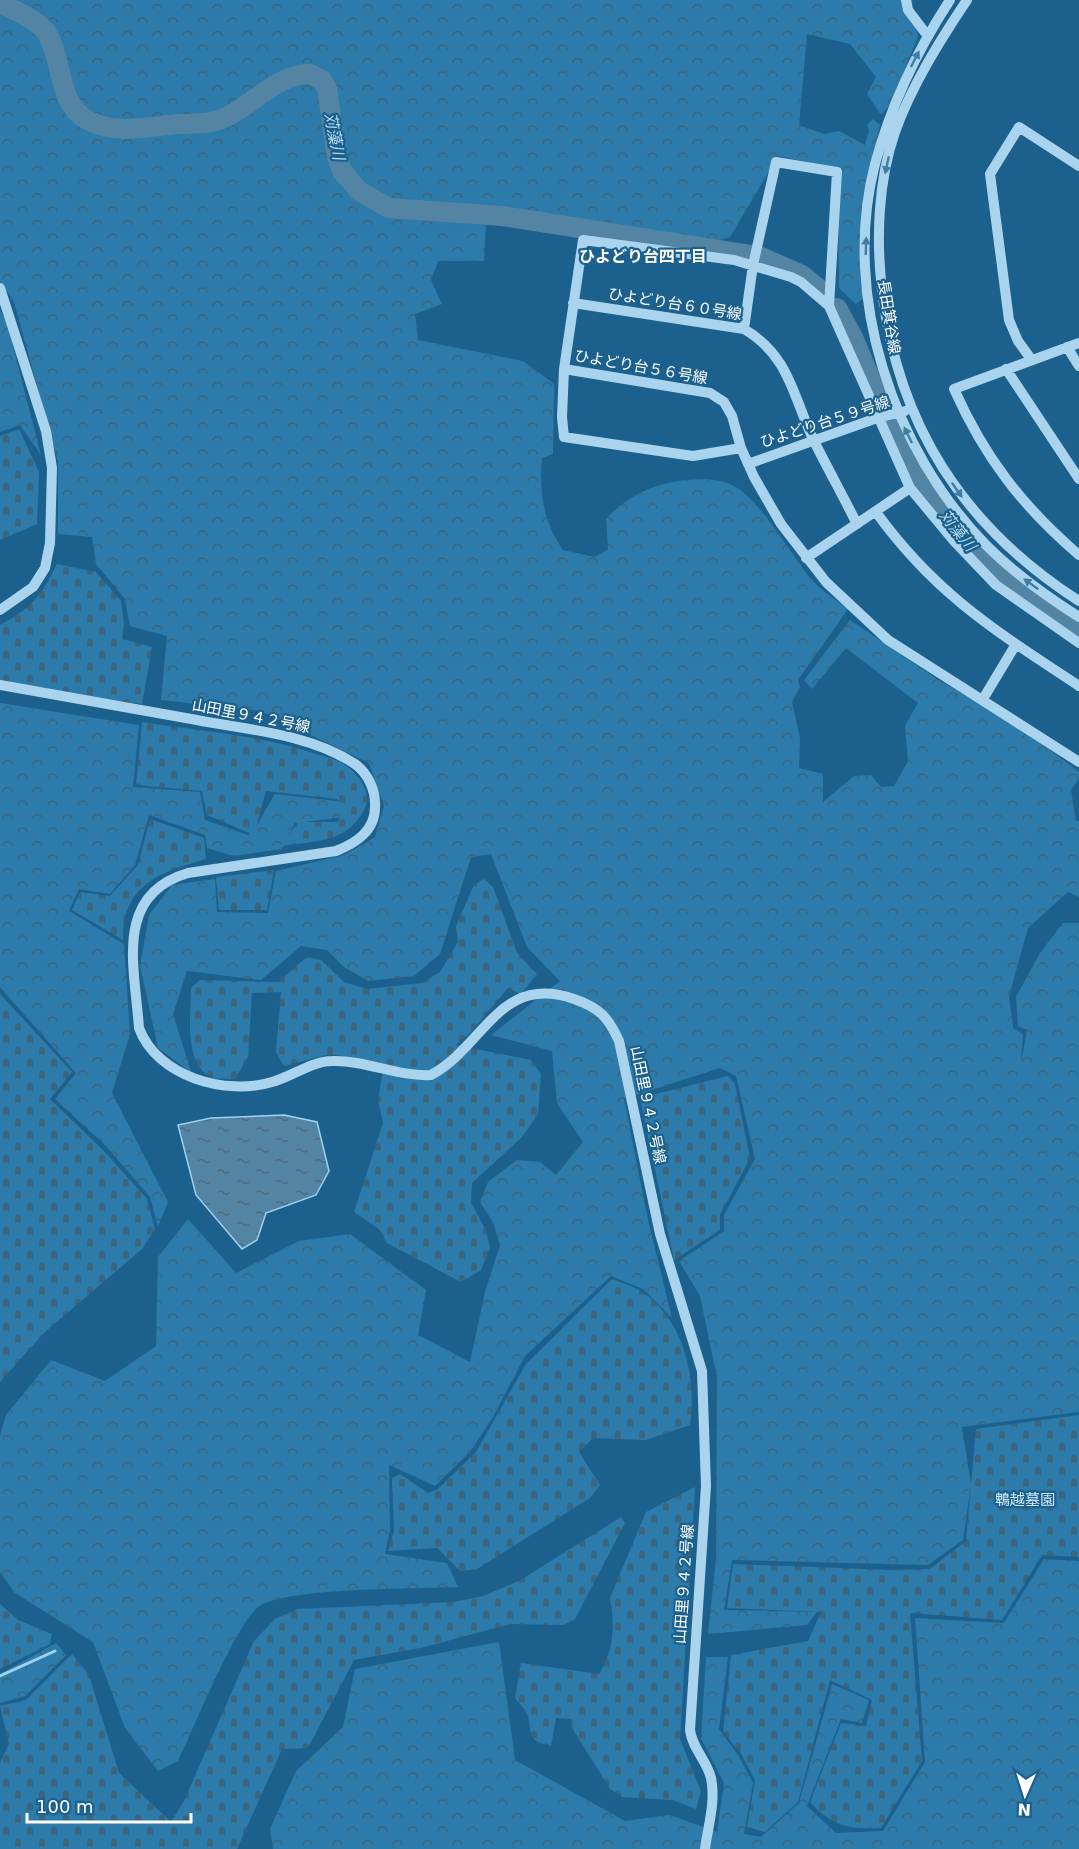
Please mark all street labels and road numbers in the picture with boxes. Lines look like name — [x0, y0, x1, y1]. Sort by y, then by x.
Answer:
street label: 長田箕谷線 — [874, 279, 904, 355]
street label: ひよどり台６０号線 — [607, 285, 743, 323]
street label: ひよどり台５６号線 — [573, 346, 709, 388]
street label: ひよどり台５９号線 — [758, 393, 892, 451]
street label: 山田里９４２号線 — [190, 696, 312, 736]
street label: 山田里９４２号線 — [627, 1044, 669, 1166]
street label: 山田里９４２号線 — [671, 1524, 697, 1644]

